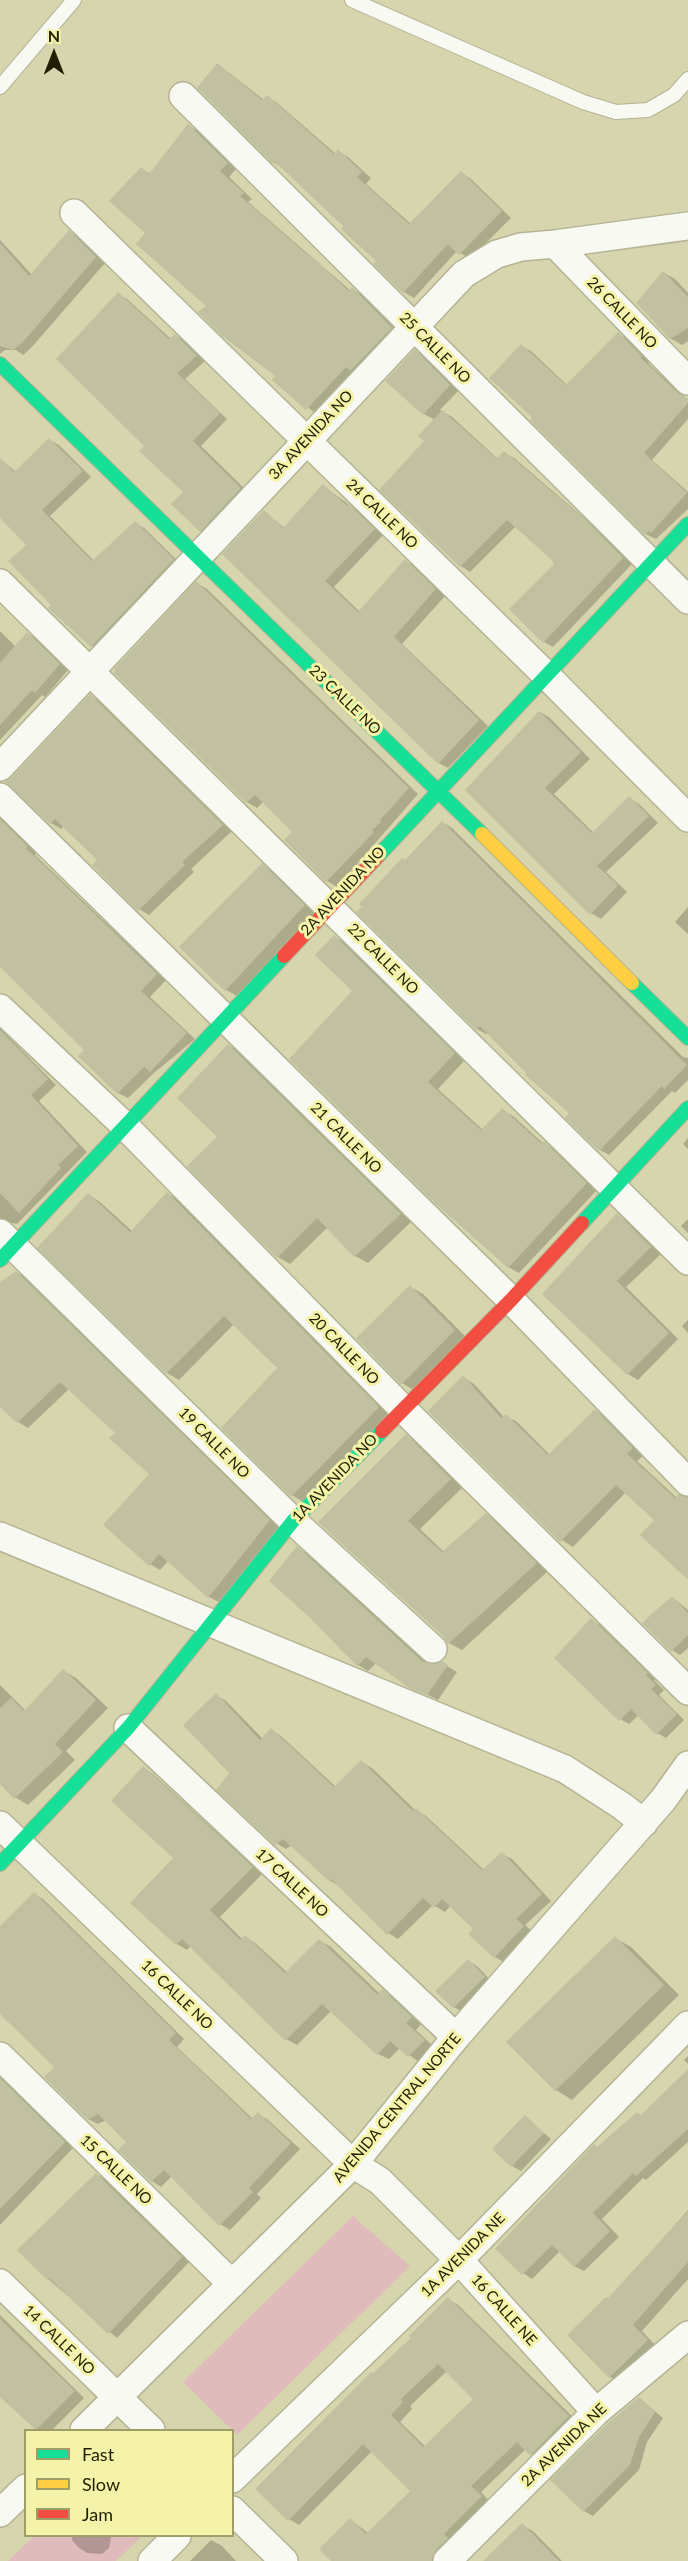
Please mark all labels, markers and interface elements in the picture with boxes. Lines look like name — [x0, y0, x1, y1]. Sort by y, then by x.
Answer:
north arrow — [24, 24, 84, 84]
text: N — [48, 26, 60, 45]
street label: 26 CALLE NO — [583, 273, 661, 353]
street label: 25 CALLE NO — [396, 309, 474, 387]
street label: 3A AVENIDA NO — [265, 387, 357, 483]
street label: 24 CALLE NO — [342, 475, 422, 553]
street label: 23 CALLE NO — [305, 661, 385, 739]
street label: 2A AVENIDA NO — [297, 843, 389, 939]
street label: 22 CALLE NO — [344, 920, 422, 998]
street label: 21 CALLE NO — [307, 1099, 385, 1177]
street label: 20 CALLE NO — [305, 1309, 383, 1389]
street label: 19 CALLE NO — [175, 1404, 253, 1482]
street label: 1A AVENIDA NO — [289, 1430, 381, 1526]
street label: 17 CALLE NO — [252, 1845, 332, 1921]
street label: 16 CALLE NO — [137, 1956, 217, 2034]
street label: AVENIDA CENTRAL NORTE — [329, 2030, 465, 2186]
street label: 15 CALLE NO — [76, 2131, 156, 2209]
street label: 1A AVENIDA NE — [417, 2209, 509, 2301]
street label: 16 CALLE NE — [467, 2271, 541, 2349]
street label: 14 CALLE NO — [19, 2301, 99, 2379]
street label: 2A AVENIDA NE — [518, 2400, 610, 2490]
legend — [24, 2429, 234, 2537]
text: Fast — [82, 2443, 114, 2465]
text: Slow — [82, 2473, 120, 2495]
text: Jam — [82, 2503, 113, 2525]

